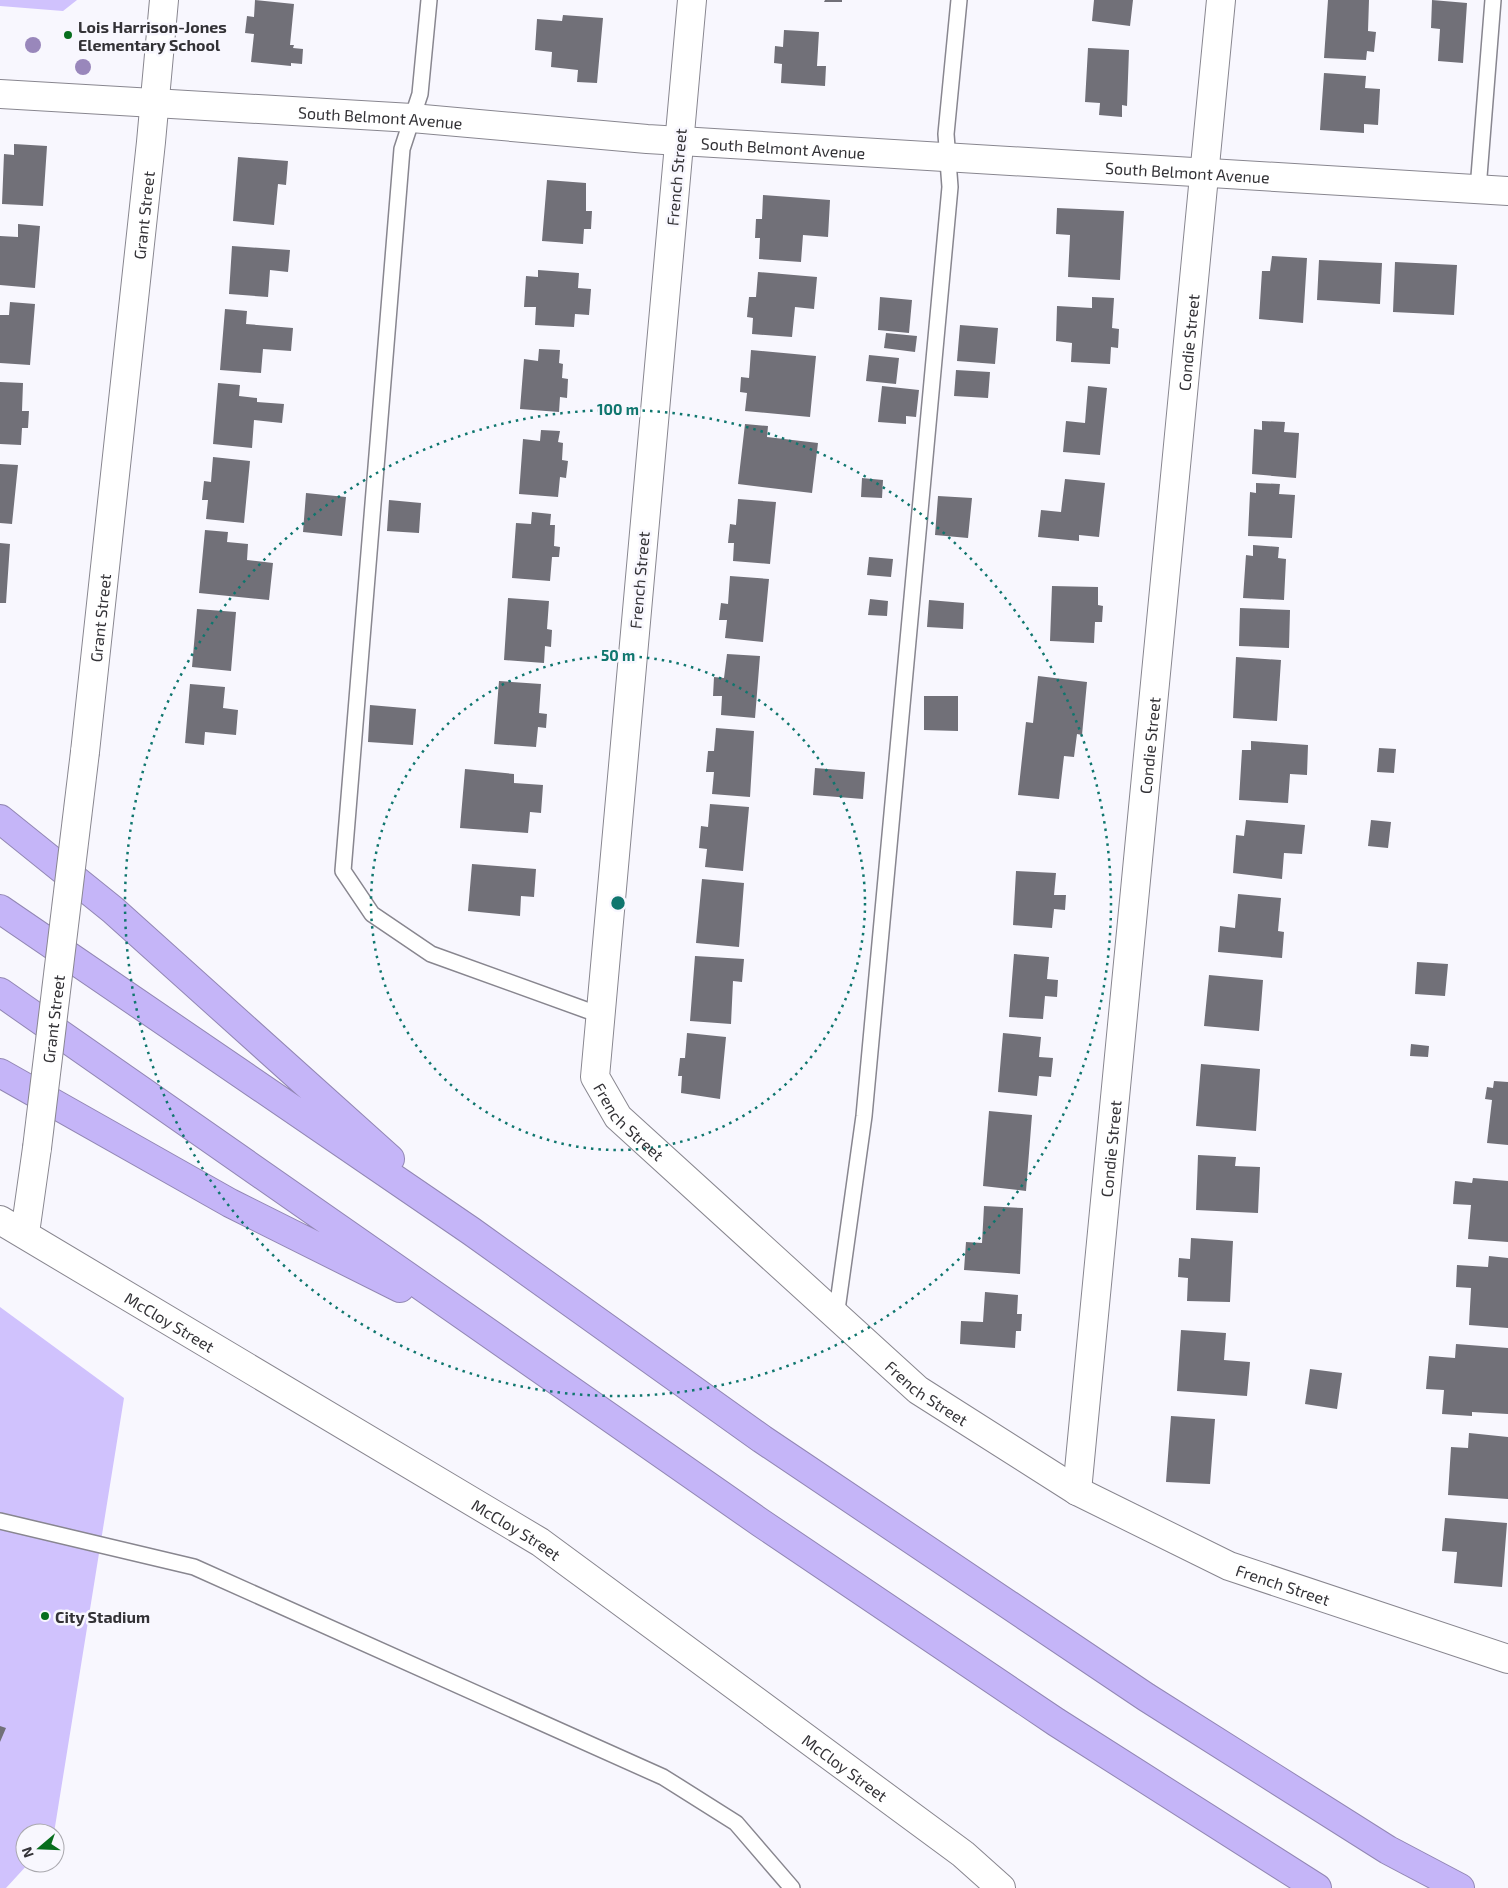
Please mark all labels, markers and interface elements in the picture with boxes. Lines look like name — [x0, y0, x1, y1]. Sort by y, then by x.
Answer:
place label: Lois Harrison-Jones Elementary School — [78, 17, 227, 55]
marker: Lois Harrison-Jones Elementary School — [62, 29, 74, 41]
street label: South Belmont Avenue — [298, 102, 463, 132]
street label: French Street — [662, 128, 690, 226]
street label: South Belmont Avenue — [700, 133, 866, 162]
street label: South Belmont Avenue — [1105, 157, 1270, 186]
street label: Grant Street — [129, 170, 157, 260]
street label: Condie Street — [1174, 293, 1202, 392]
text: 100 m — [597, 400, 639, 418]
street label: French Street — [625, 531, 653, 629]
street label: Grant Street — [85, 573, 114, 663]
text: 50 m — [601, 646, 635, 664]
street label: Condie Street — [1135, 696, 1163, 795]
centre of rings — [609, 894, 627, 912]
street label: Grant Street — [38, 974, 67, 1064]
street label: French Street — [591, 1079, 668, 1164]
street label: Condie Street — [1096, 1099, 1124, 1198]
street label: McCloy Street — [122, 1287, 218, 1355]
street label: French Street — [882, 1356, 972, 1429]
street label: McCloy Street — [469, 1494, 565, 1564]
street label: French Street — [1234, 1560, 1332, 1608]
place label: City Stadium — [55, 1607, 150, 1627]
marker: City Stadium — [39, 1610, 51, 1622]
street label: McCloy Street — [799, 1730, 892, 1805]
north arrow — [15, 1823, 65, 1873]
text: N — [18, 1845, 37, 1860]

